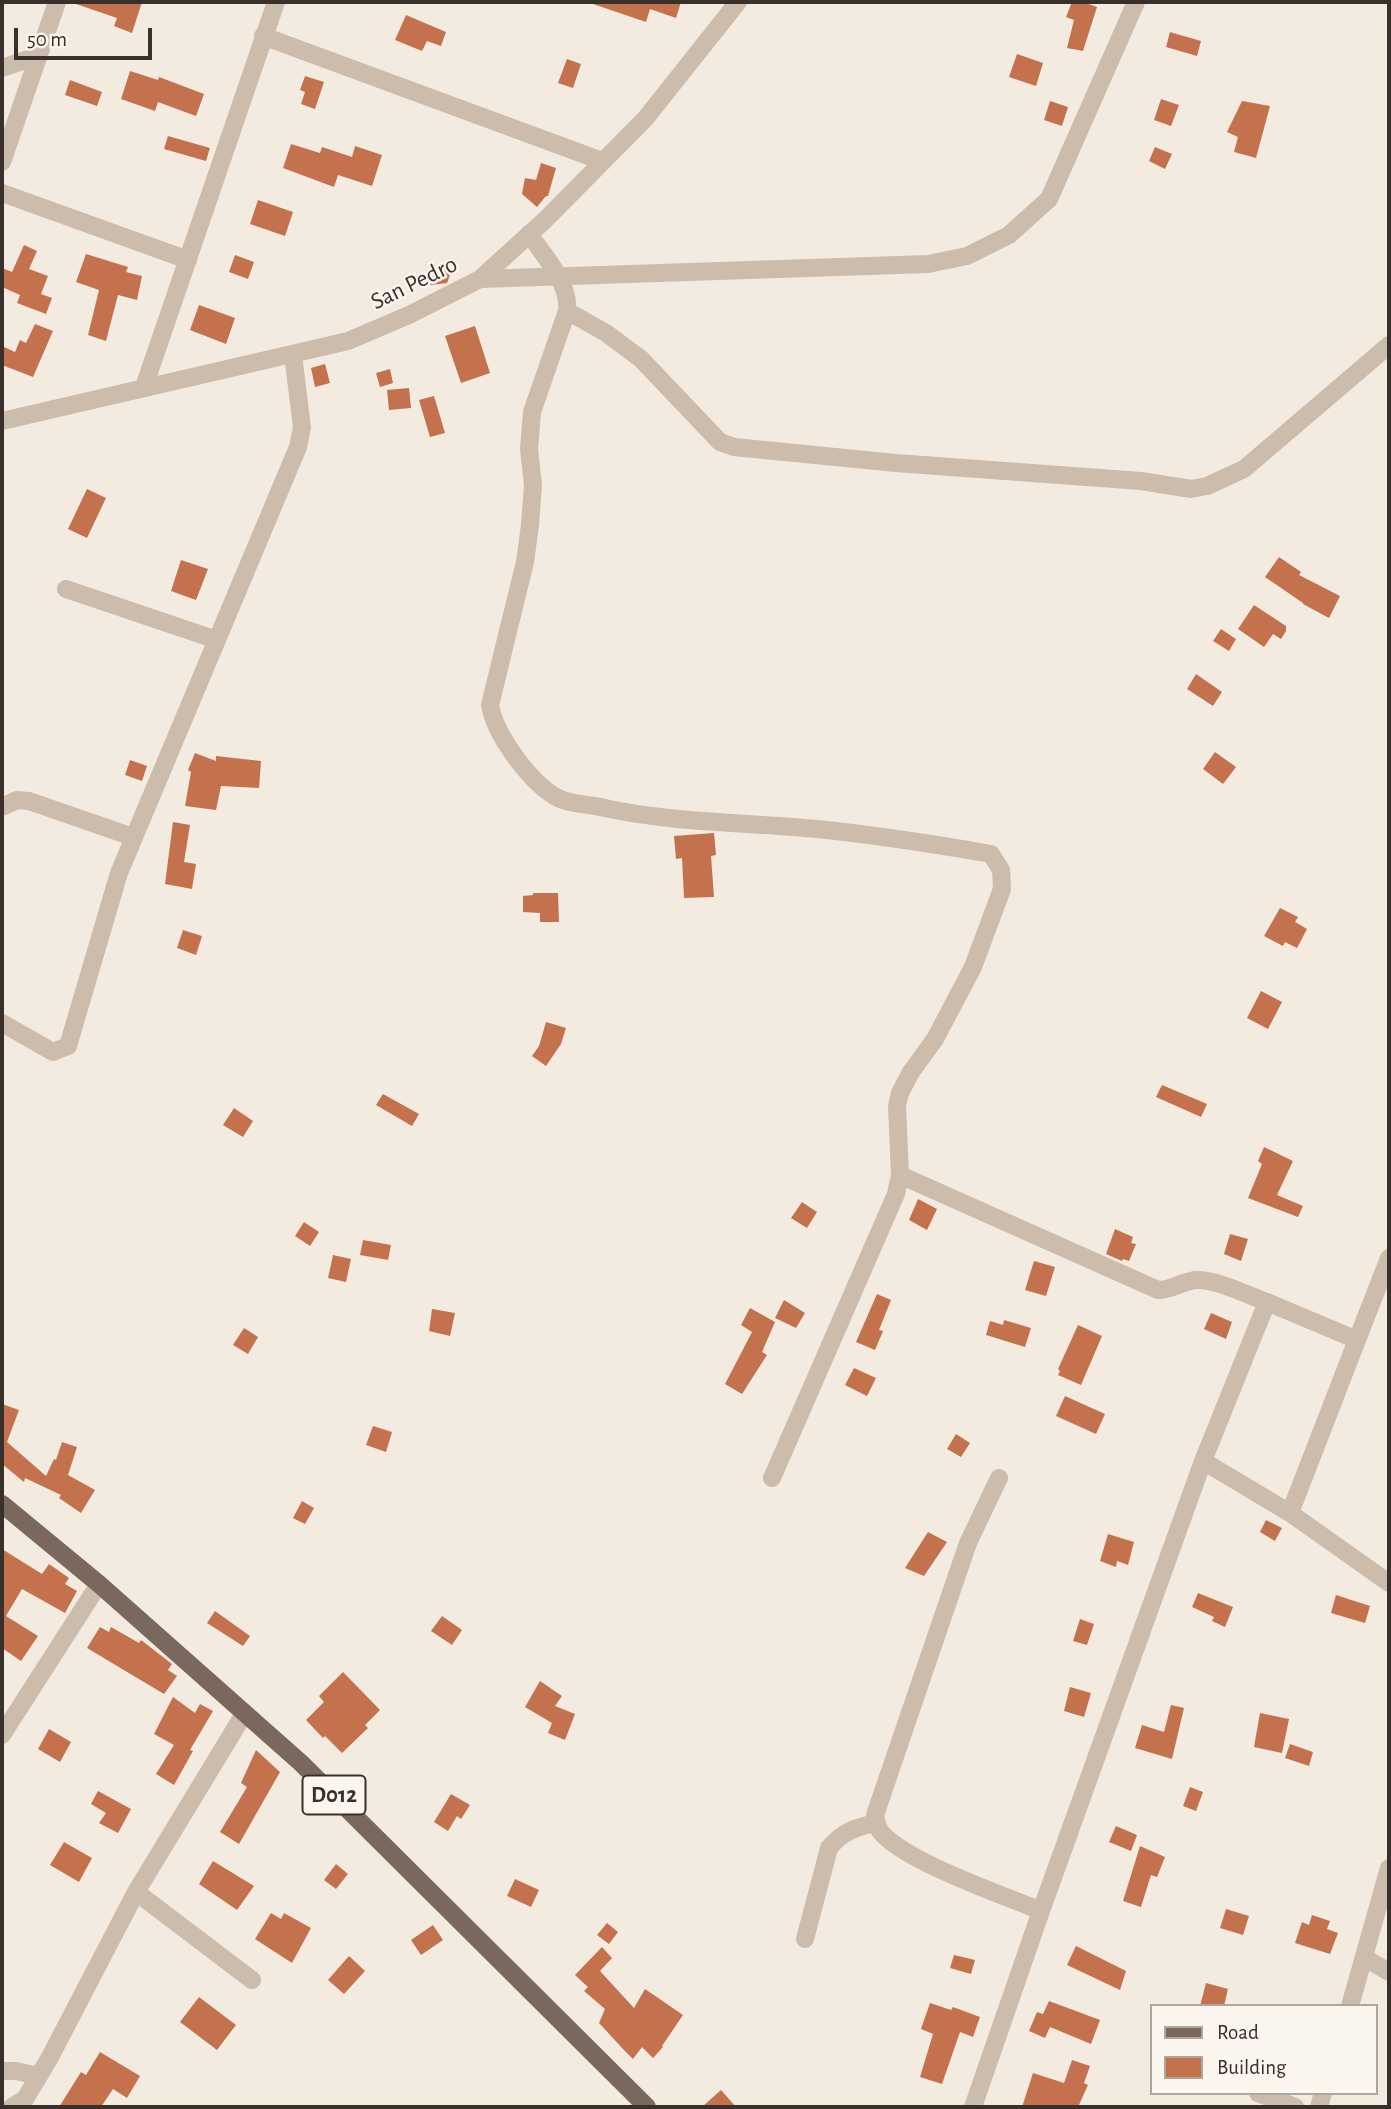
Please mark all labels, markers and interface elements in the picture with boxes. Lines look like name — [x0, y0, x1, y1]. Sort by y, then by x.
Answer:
scale bar — [18, 14, 156, 58]
text: 50 m — [27, 29, 67, 50]
street label: San Pedro — [366, 250, 462, 316]
road number: D012 — [302, 1776, 366, 1814]
legend — [1150, 2004, 1377, 2095]
text: Road — [1217, 2022, 1259, 2043]
text: Building — [1217, 2057, 1286, 2078]

